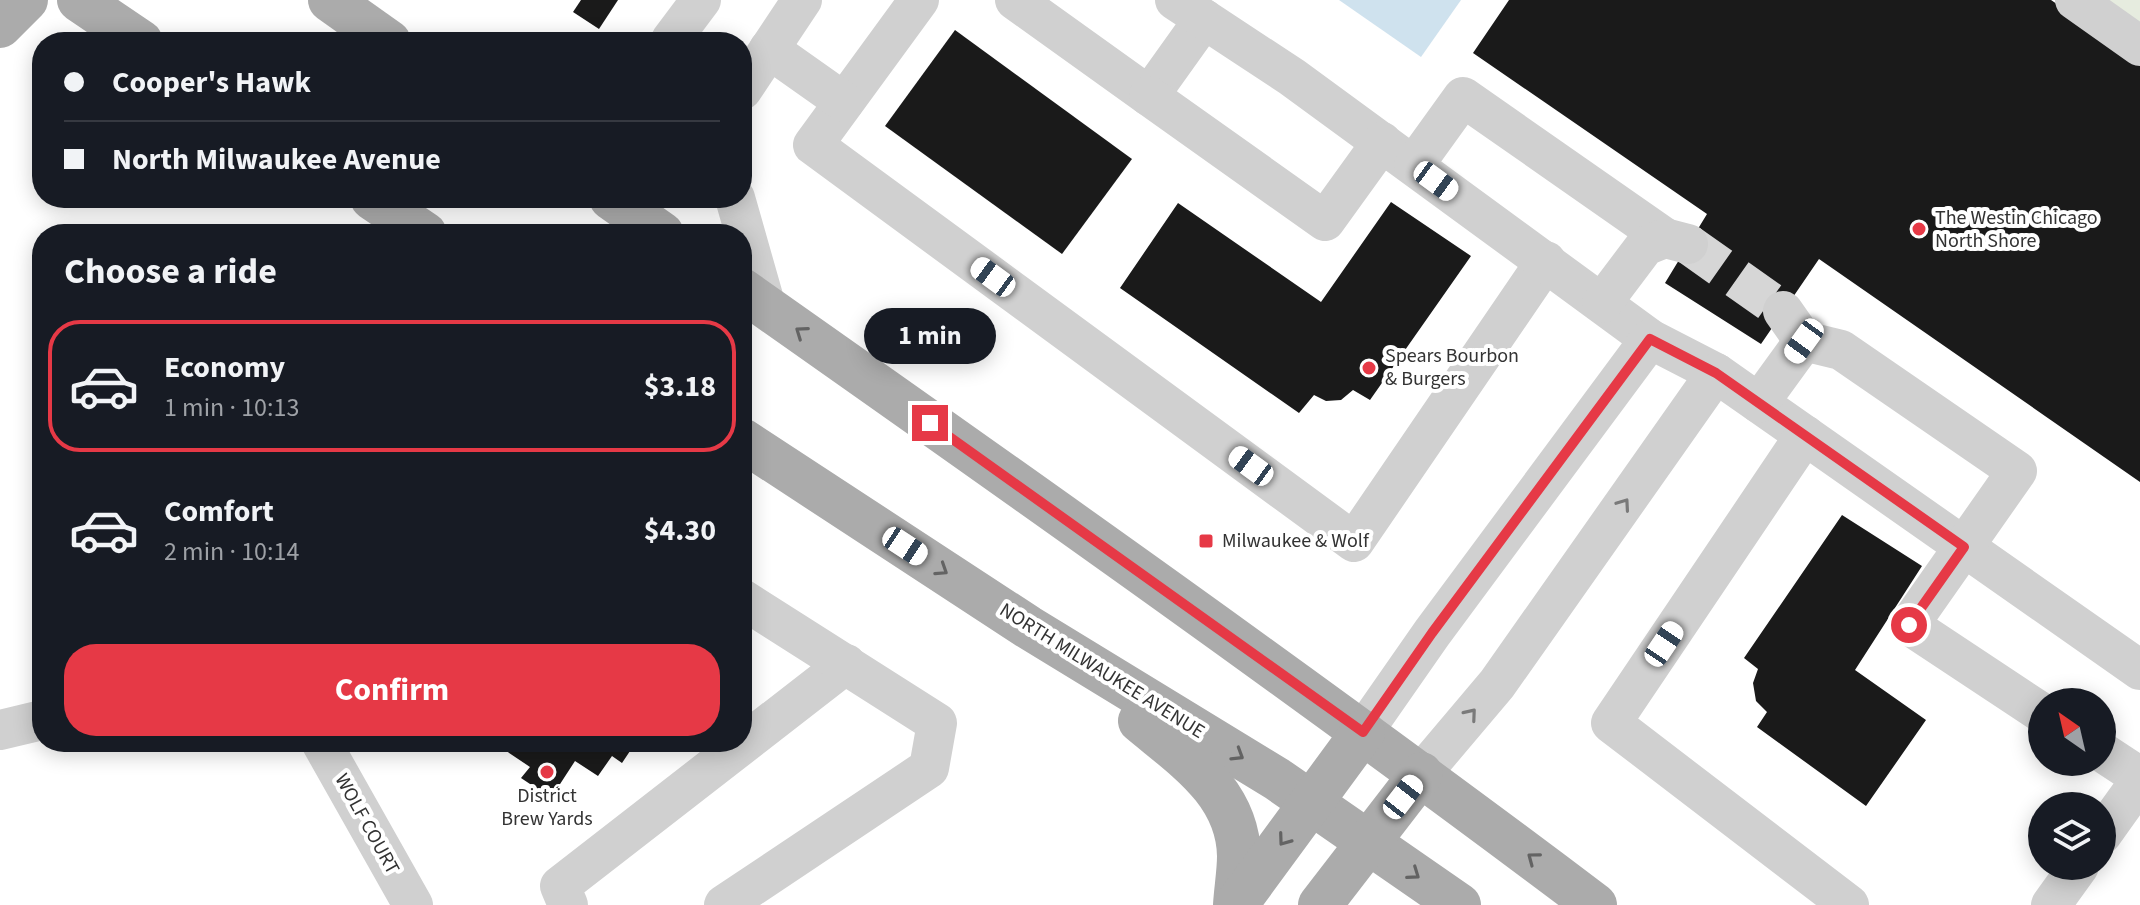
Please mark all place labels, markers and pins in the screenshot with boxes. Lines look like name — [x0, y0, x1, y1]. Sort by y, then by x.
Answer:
place label: The Westin Chicago North Shore — [1935, 204, 2098, 255]
marker: The Westin Chicago North Shore — [1910, 220, 1928, 238]
place label: Spears Bourbon & Burgers — [1385, 342, 1519, 393]
marker: Spears Bourbon & Burgers — [1360, 359, 1378, 377]
place label: Milwaukee & Wolf — [1222, 527, 1370, 555]
marker: Milwaukee & Wolf — [1197, 532, 1215, 550]
marker: District Brew Yards — [538, 763, 556, 781]
place label: District Brew Yards — [501, 782, 593, 833]

